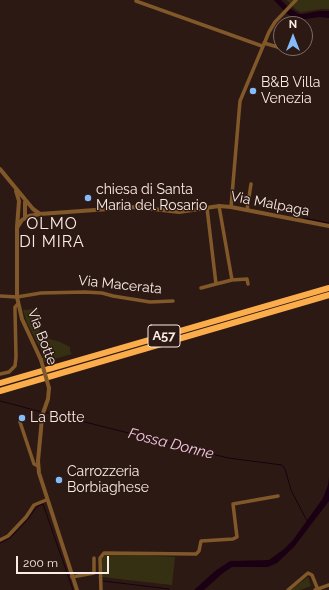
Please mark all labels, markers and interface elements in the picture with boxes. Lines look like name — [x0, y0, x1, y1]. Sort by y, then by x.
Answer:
north arrow — [273, 16, 313, 56]
text: N — [289, 18, 297, 31]
place label: B&B Villa Venezia — [261, 75, 320, 108]
marker: B&B Villa Venezia — [248, 86, 258, 96]
place label: chiesa di Santa Maria del Rosario — [96, 182, 207, 214]
street label: Via Malpaga — [229, 188, 311, 220]
marker: chiesa di Santa Maria del Rosario — [83, 193, 93, 203]
district label: OLMO DI MIRA — [19, 214, 85, 252]
street label: Via Macerata — [77, 272, 163, 298]
street label: Via Botte — [24, 307, 60, 367]
road number: A57 — [148, 325, 180, 347]
place label: La Botte — [30, 410, 84, 426]
marker: La Botte — [17, 413, 27, 423]
water label: Fossa Donne — [127, 425, 215, 463]
place label: Carrozzeria Borbiaghese — [67, 464, 149, 496]
marker: Carrozzeria Borbiaghese — [54, 475, 64, 485]
scale bar — [18, 548, 111, 574]
text: 200 m — [23, 556, 58, 570]

